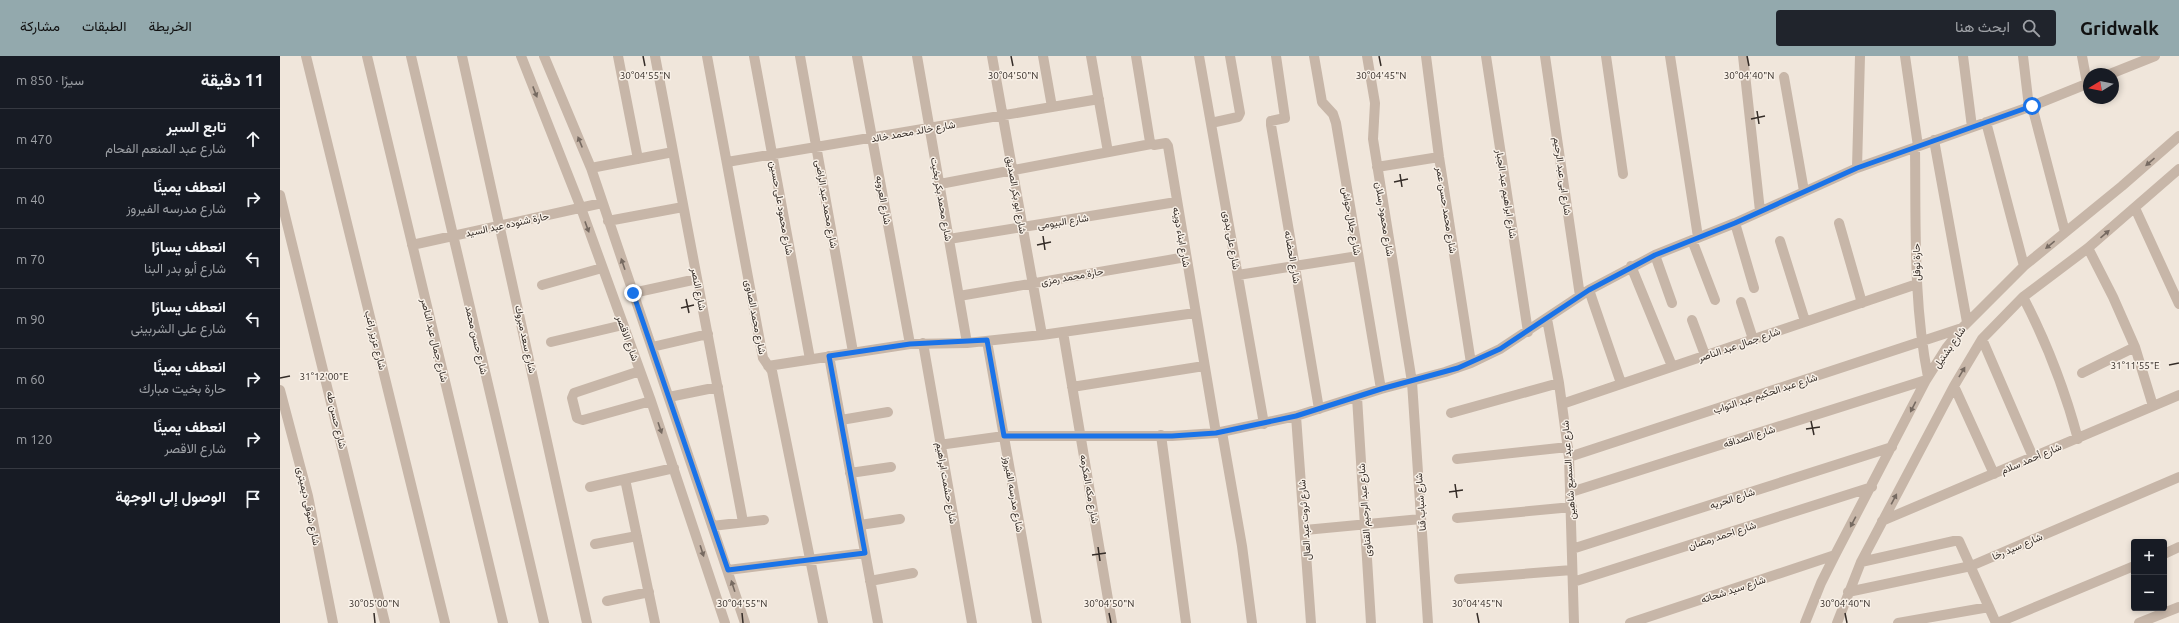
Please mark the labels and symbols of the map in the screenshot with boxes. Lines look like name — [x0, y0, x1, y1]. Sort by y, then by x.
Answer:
north arrow — [2083, 68, 2119, 104]
text: 30°04'55"N — [620, 70, 670, 81]
text: 30°04'50"N — [988, 70, 1038, 81]
text: 30°04'45"N — [1356, 70, 1406, 81]
text: 30°04'40"N — [1724, 70, 1774, 81]
one-way arrow — [533, 87, 539, 99]
route start — [2023, 97, 2041, 115]
street label: شارع خالد محمد خالد — [870, 119, 956, 145]
one-way arrow — [576, 135, 582, 147]
street label: شارع ابى عبد الرحيم — [1551, 136, 1573, 216]
street label: شارع ابراهيم عبد الجبار — [1493, 148, 1519, 240]
street label: شارع ابو بكر الصديق — [1003, 155, 1029, 235]
street label: شارع محمد بكر بخيت — [928, 156, 954, 242]
one-way arrow — [2145, 157, 2154, 166]
street label: شارع محمد عبد الراضى — [812, 159, 840, 250]
street label: شارع محمود على حسين — [767, 160, 795, 256]
street label: شارع محمد حسن عمر — [1433, 165, 1459, 254]
street label: شارع العروبه — [873, 175, 893, 226]
street label: شارع محمود رسلان — [1372, 181, 1396, 257]
street label: شارع جلال حواش — [1339, 186, 1363, 256]
street label: شارع ابناء دوينه — [1170, 206, 1192, 268]
street label: حارة شنوده عبد السيد — [464, 210, 550, 240]
street label: شارع على بدوى — [1220, 210, 1242, 271]
street label: شارع البيومى — [1037, 212, 1090, 232]
one-way arrow — [585, 221, 591, 233]
street label: شارع الحضانه — [1281, 230, 1303, 285]
one-way arrow — [2099, 230, 2110, 239]
one-way arrow — [2044, 241, 2055, 250]
street label: حارة نوفل — [1911, 243, 1923, 281]
one-way arrow — [620, 258, 626, 270]
street label: شارع النصر — [688, 266, 708, 312]
street label: حارة محمد رمزى — [1040, 266, 1105, 288]
street label: شارع محمد الصاوى — [742, 279, 768, 356]
route end — [624, 284, 642, 302]
street label: شارع جمال عبد الناصر — [418, 296, 450, 383]
street label: شارع سعد مبروك — [512, 304, 538, 374]
street label: شارع حسن محمد — [462, 305, 490, 376]
street label: شارع عزيز راغب — [362, 309, 388, 371]
street label: شارع الاقصر — [613, 313, 641, 363]
street label: شارع بشتيل — [1931, 324, 1969, 371]
street label: شارع جمال عبد الناصر — [1696, 325, 1782, 365]
text: 31°11'55"E — [2110, 360, 2160, 371]
one-way arrow — [1959, 366, 1966, 378]
text: 31°12'00"E — [299, 371, 349, 382]
street label: شارع عبد الحكيم عبد التواب — [1712, 371, 1819, 416]
street label: شارع حسن طه — [324, 390, 349, 450]
one-way arrow — [1910, 401, 1916, 413]
street label: شارع عبد السميع شاهين — [1560, 420, 1578, 520]
one-way arrow — [657, 422, 663, 434]
street label: شارع الصداقه — [1722, 423, 1777, 451]
street label: شارع حشمت ابراهيم — [933, 441, 959, 525]
street label: شارع أحمد سلام — [1999, 441, 2064, 477]
street label: شارع مدرسه الفيروز — [1000, 454, 1026, 533]
street label: شارع مكه المكرمه — [1077, 454, 1101, 525]
street label: شارع عبد الرحيم القناوى — [1356, 463, 1374, 557]
street label: شارع شوقى ديميترى — [294, 466, 322, 547]
street label: شارع شباب قنا — [1413, 472, 1429, 531]
street label: شارع ثروت عبد العال — [1296, 479, 1314, 561]
street label: شارع الحريه — [1708, 486, 1756, 512]
one-way arrow — [1891, 493, 1897, 505]
one-way arrow — [1850, 516, 1856, 528]
street label: شارع احمد رمضان — [1687, 519, 1758, 553]
street label: شارع سيد رخا — [1990, 531, 2044, 563]
one-way arrow — [699, 545, 705, 557]
street label: شارع سيد شحاته — [1699, 574, 1767, 606]
one-way arrow — [730, 580, 736, 592]
text: 30°05'00"N — [349, 598, 399, 609]
text: 30°04'55"N — [717, 598, 767, 609]
text: 30°04'50"N — [1084, 598, 1134, 609]
text: 30°04'45"N — [1452, 598, 1502, 609]
text: 30°04'40"N — [1820, 598, 1870, 609]

